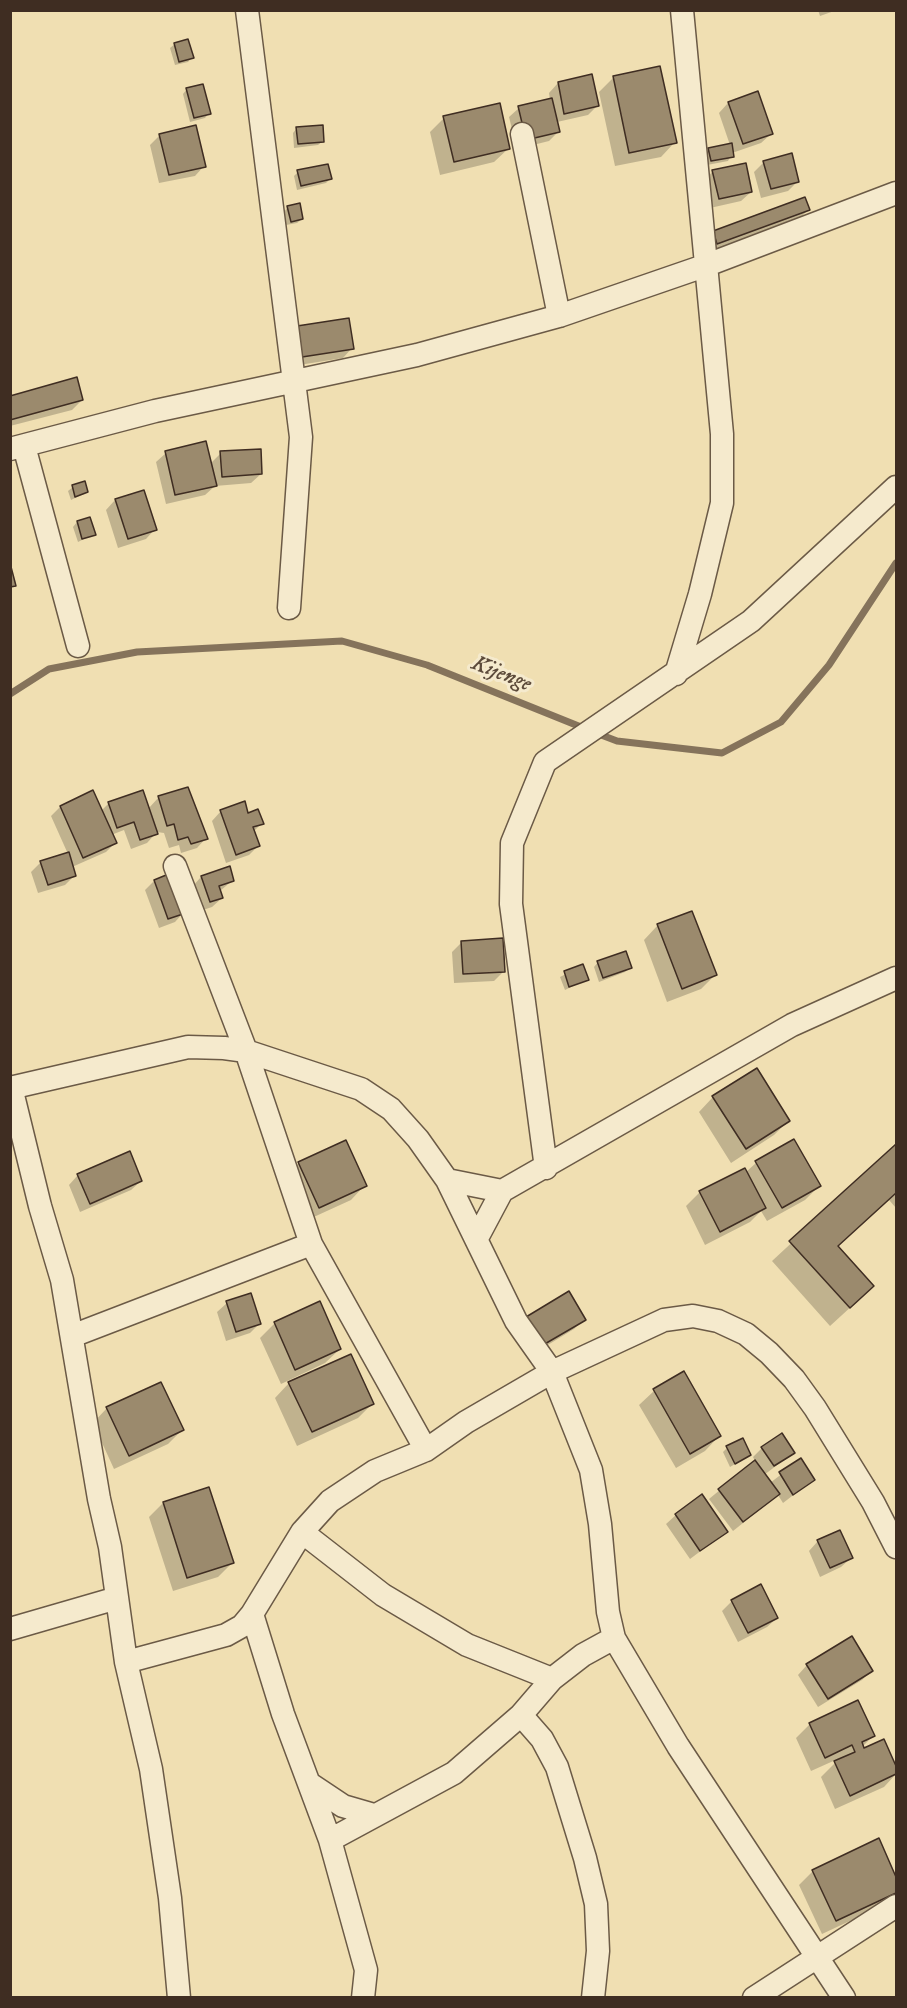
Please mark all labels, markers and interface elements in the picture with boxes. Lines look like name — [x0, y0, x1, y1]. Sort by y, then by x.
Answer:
water label: Kijenge — [467, 651, 535, 699]

